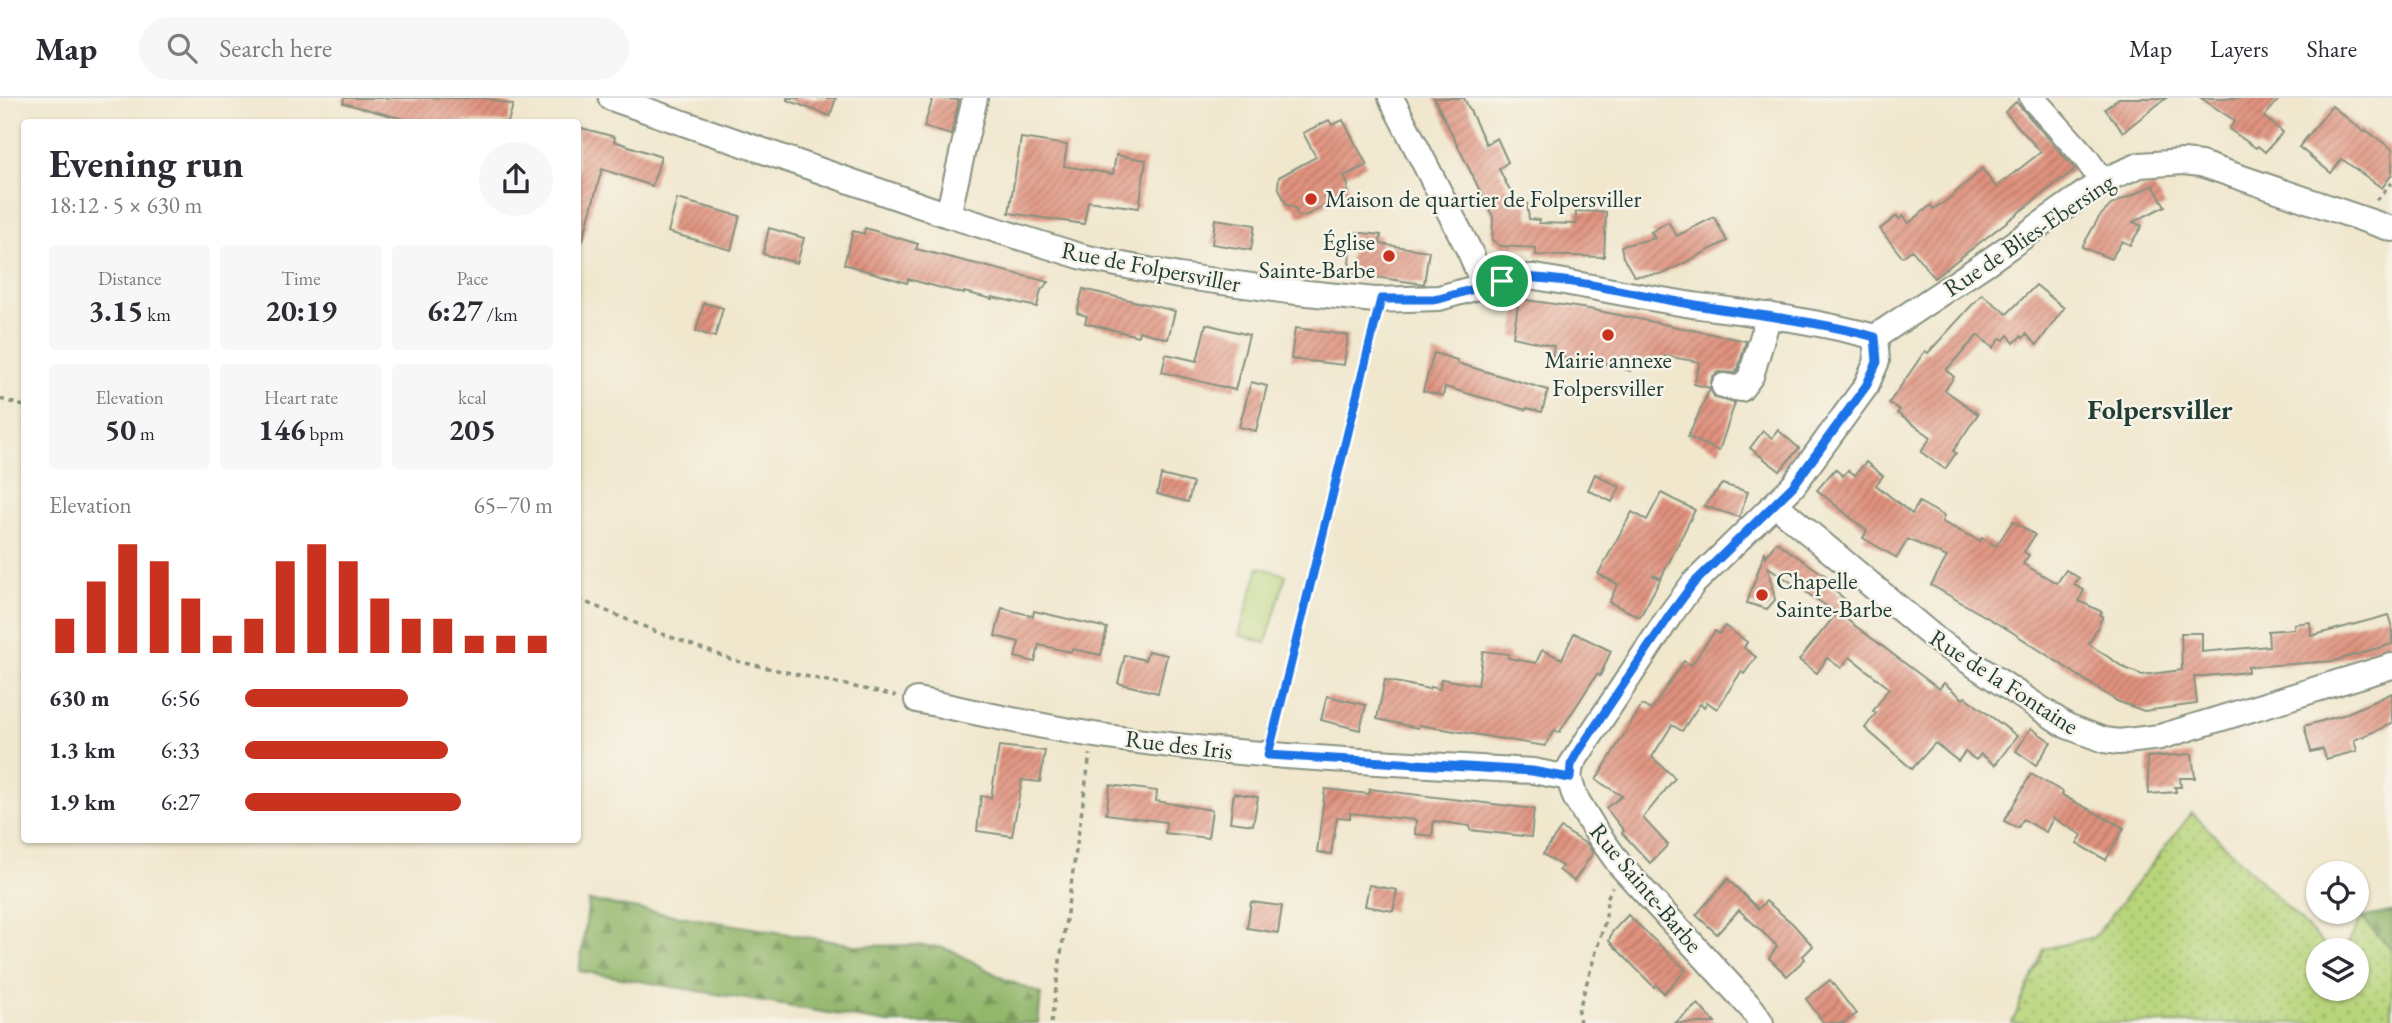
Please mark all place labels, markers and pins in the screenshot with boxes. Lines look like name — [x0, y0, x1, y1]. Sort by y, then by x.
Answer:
place label: Maison de quartier de Folpersviller — [1325, 183, 1641, 214]
marker: Maison de quartier de Folpersviller — [1303, 191, 1319, 207]
place label: Église Sainte-Barbe — [1259, 226, 1375, 285]
marker: Église Sainte-Barbe — [1381, 248, 1397, 264]
pin — [1472, 251, 1532, 311]
marker: Mairie annexe Folpersviller — [1600, 327, 1616, 343]
place label: Mairie annexe Folpersviller — [1544, 344, 1672, 403]
place label: Chapelle Sainte-Barbe — [1776, 565, 1892, 624]
marker: Chapelle Sainte-Barbe — [1754, 587, 1770, 603]

